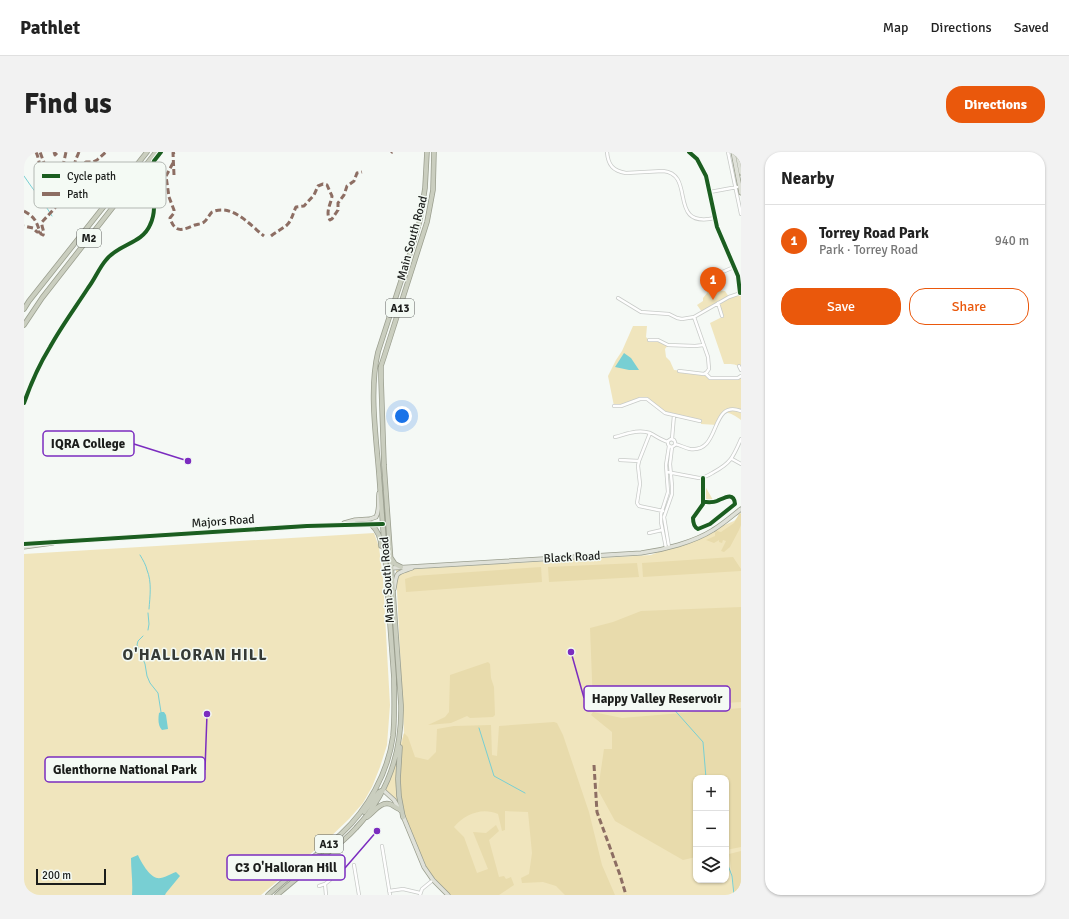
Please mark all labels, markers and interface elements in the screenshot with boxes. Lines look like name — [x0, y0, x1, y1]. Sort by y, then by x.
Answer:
text: Pathlet — [20, 16, 80, 40]
text: Map — [883, 19, 909, 36]
text: Directions — [931, 19, 992, 36]
text: Saved — [1014, 19, 1049, 36]
button: Directions — [946, 86, 1045, 123]
text: Find us — [24, 87, 112, 121]
legend — [34, 162, 166, 208]
text: Nearby — [781, 168, 834, 189]
text: Cycle path — [67, 170, 116, 183]
text: Path — [67, 188, 88, 201]
street label: Main South Road — [394, 194, 431, 282]
text: Torrey Road Park — [819, 224, 929, 242]
road number: M2 — [77, 229, 101, 247]
text: 1 — [790, 233, 798, 249]
text: 940 m — [995, 233, 1029, 249]
text: Park · Torrey Road — [819, 242, 918, 258]
pin: 1 — [700, 267, 726, 300]
button: Save — [781, 288, 901, 325]
button: Share — [909, 288, 1029, 325]
road number: A13 — [386, 299, 414, 317]
your location — [392, 406, 412, 426]
callout: IQRA College — [43, 431, 134, 456]
text: IQRA College — [51, 436, 126, 452]
street label: Majors Road — [191, 512, 255, 531]
street label: Main South Road — [377, 536, 398, 624]
street label: Black Road — [543, 549, 601, 566]
district label: O'HALLORAN HILL — [122, 645, 268, 665]
callout: Happy Valley Reservoir — [584, 686, 730, 711]
text: Happy Valley Reservoir — [592, 691, 723, 707]
callout: Glenthorne National Park — [45, 757, 205, 782]
text: Glenthorne National Park — [53, 762, 197, 778]
map controls — [693, 775, 729, 883]
button: + — [693, 775, 729, 811]
button: − — [693, 811, 729, 847]
road number: A13 — [315, 835, 343, 853]
button: layers — [693, 847, 729, 883]
callout: C3 O'Halloran Hill — [227, 855, 345, 880]
text: C3 O'Halloran Hill — [235, 860, 337, 876]
scale bar — [36, 867, 106, 886]
text: 200 m — [42, 869, 71, 882]

